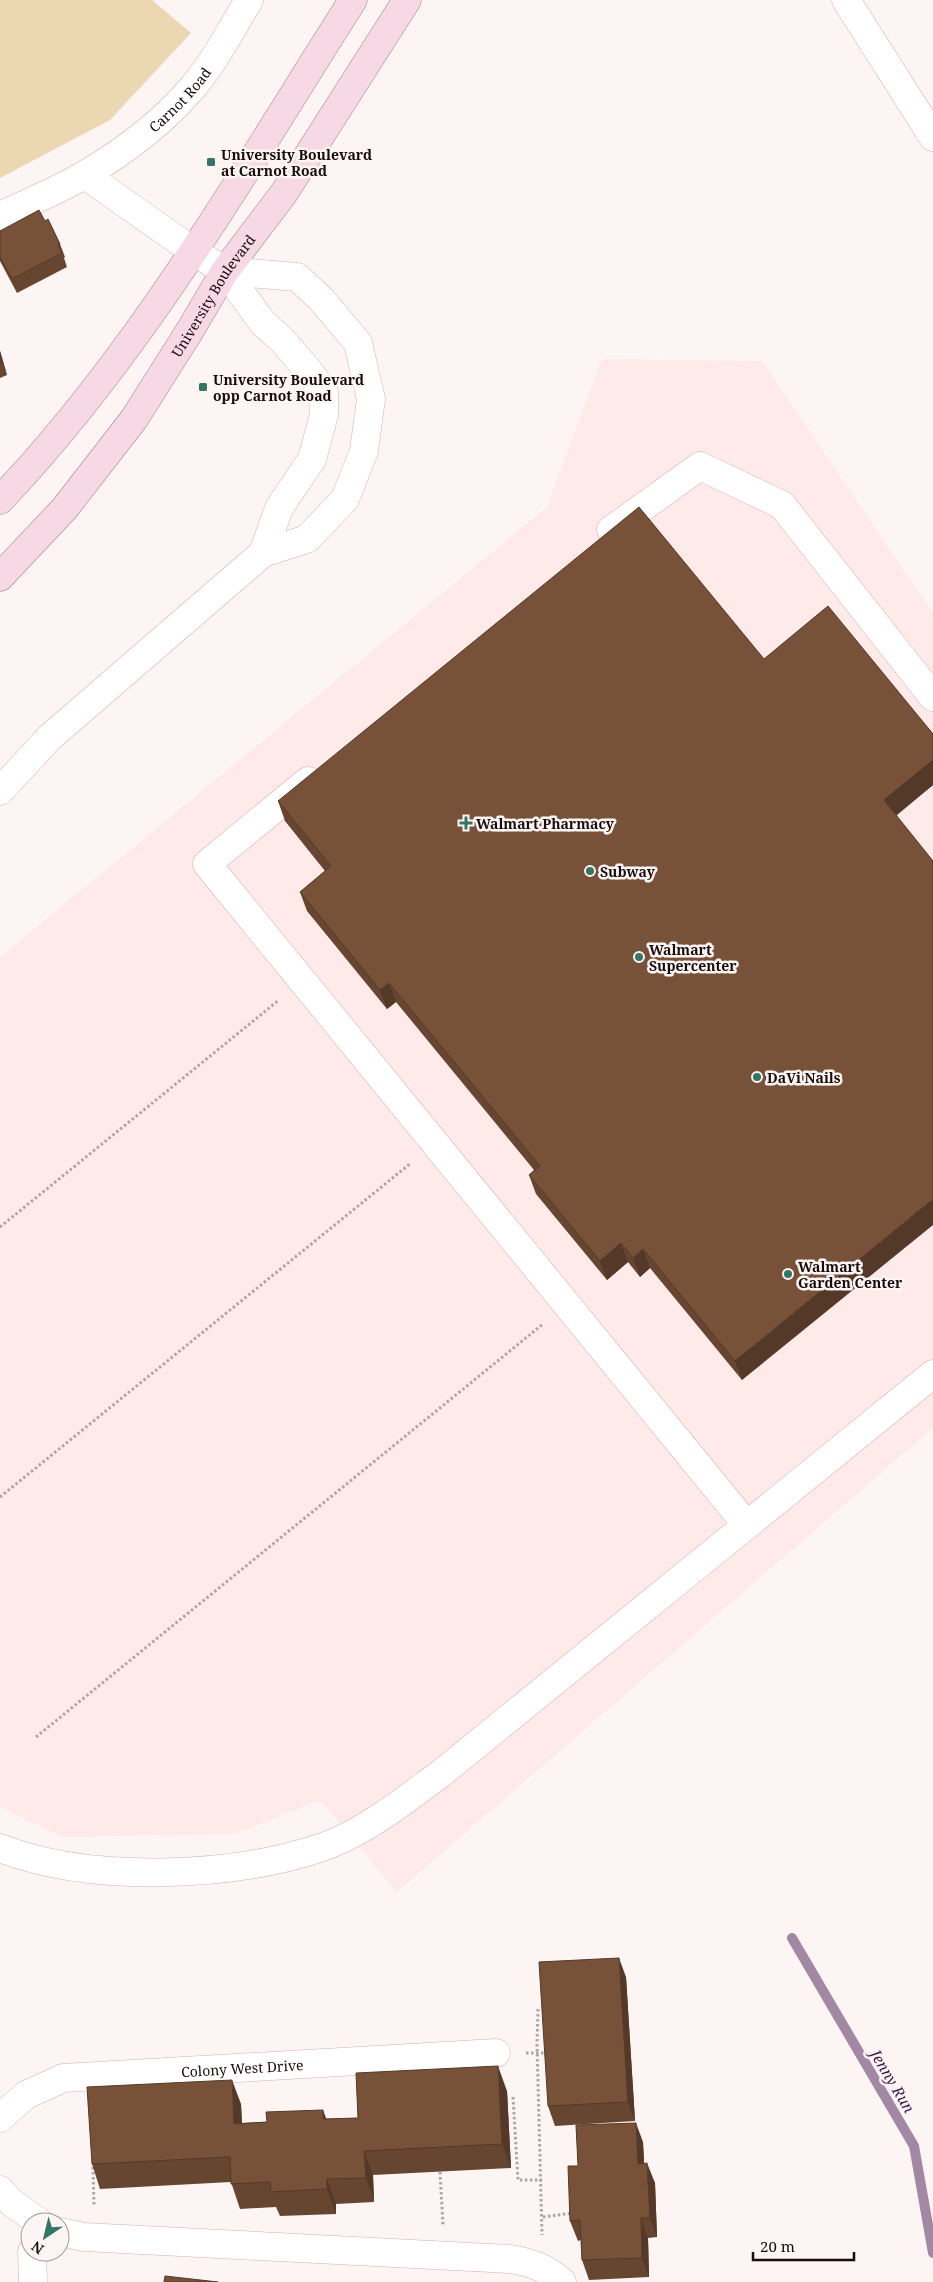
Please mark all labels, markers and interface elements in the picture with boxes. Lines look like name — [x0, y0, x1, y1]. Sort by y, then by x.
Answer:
street label: Carnot Road — [144, 63, 215, 136]
place label: University Boulevard at Carnot Road — [221, 145, 372, 180]
marker: University Boulevard at Carnot Road — [205, 156, 217, 168]
street label: University Boulevard — [166, 230, 259, 360]
place label: University Boulevard opp Carnot Road — [213, 370, 364, 405]
marker: University Boulevard opp Carnot Road — [197, 381, 209, 393]
place label: Walmart Pharmacy — [476, 814, 615, 833]
marker: Walmart Pharmacy — [460, 817, 472, 829]
place label: Subway — [600, 862, 656, 881]
marker: Subway — [584, 865, 596, 877]
place label: Walmart Supercenter — [649, 940, 737, 975]
marker: Walmart Supercenter — [633, 951, 645, 963]
place label: DaVi Nails — [767, 1068, 841, 1087]
marker: DaVi Nails — [751, 1071, 763, 1083]
place label: Walmart Garden Center — [798, 1257, 903, 1292]
marker: Walmart Garden Center — [782, 1268, 794, 1280]
water label: Jenny Run — [865, 2043, 920, 2116]
street label: Colony West Drive — [181, 2055, 304, 2081]
north arrow — [20, 2212, 70, 2262]
scale bar — [753, 2230, 854, 2262]
text: 20 m — [760, 2236, 795, 2256]
text: N — [27, 2237, 47, 2259]

